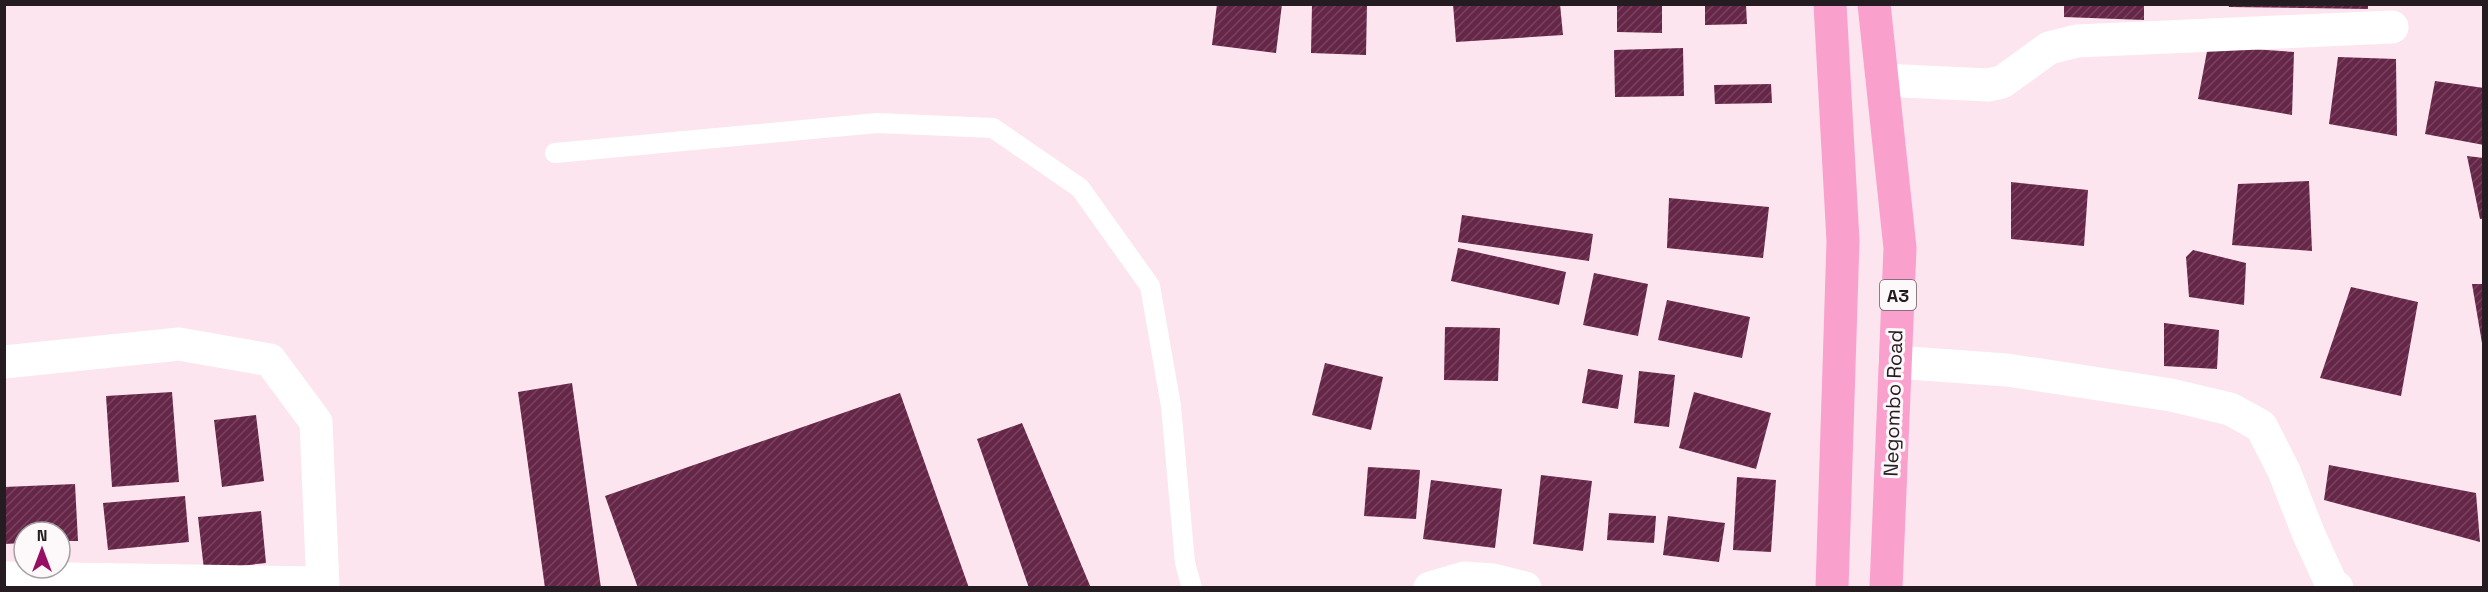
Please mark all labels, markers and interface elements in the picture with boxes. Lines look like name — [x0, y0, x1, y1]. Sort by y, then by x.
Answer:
road number: A3 — [1880, 280, 1916, 310]
street label: Negombo Road — [1877, 329, 1909, 477]
north arrow — [12, 520, 72, 580]
text: N — [37, 525, 47, 546]

